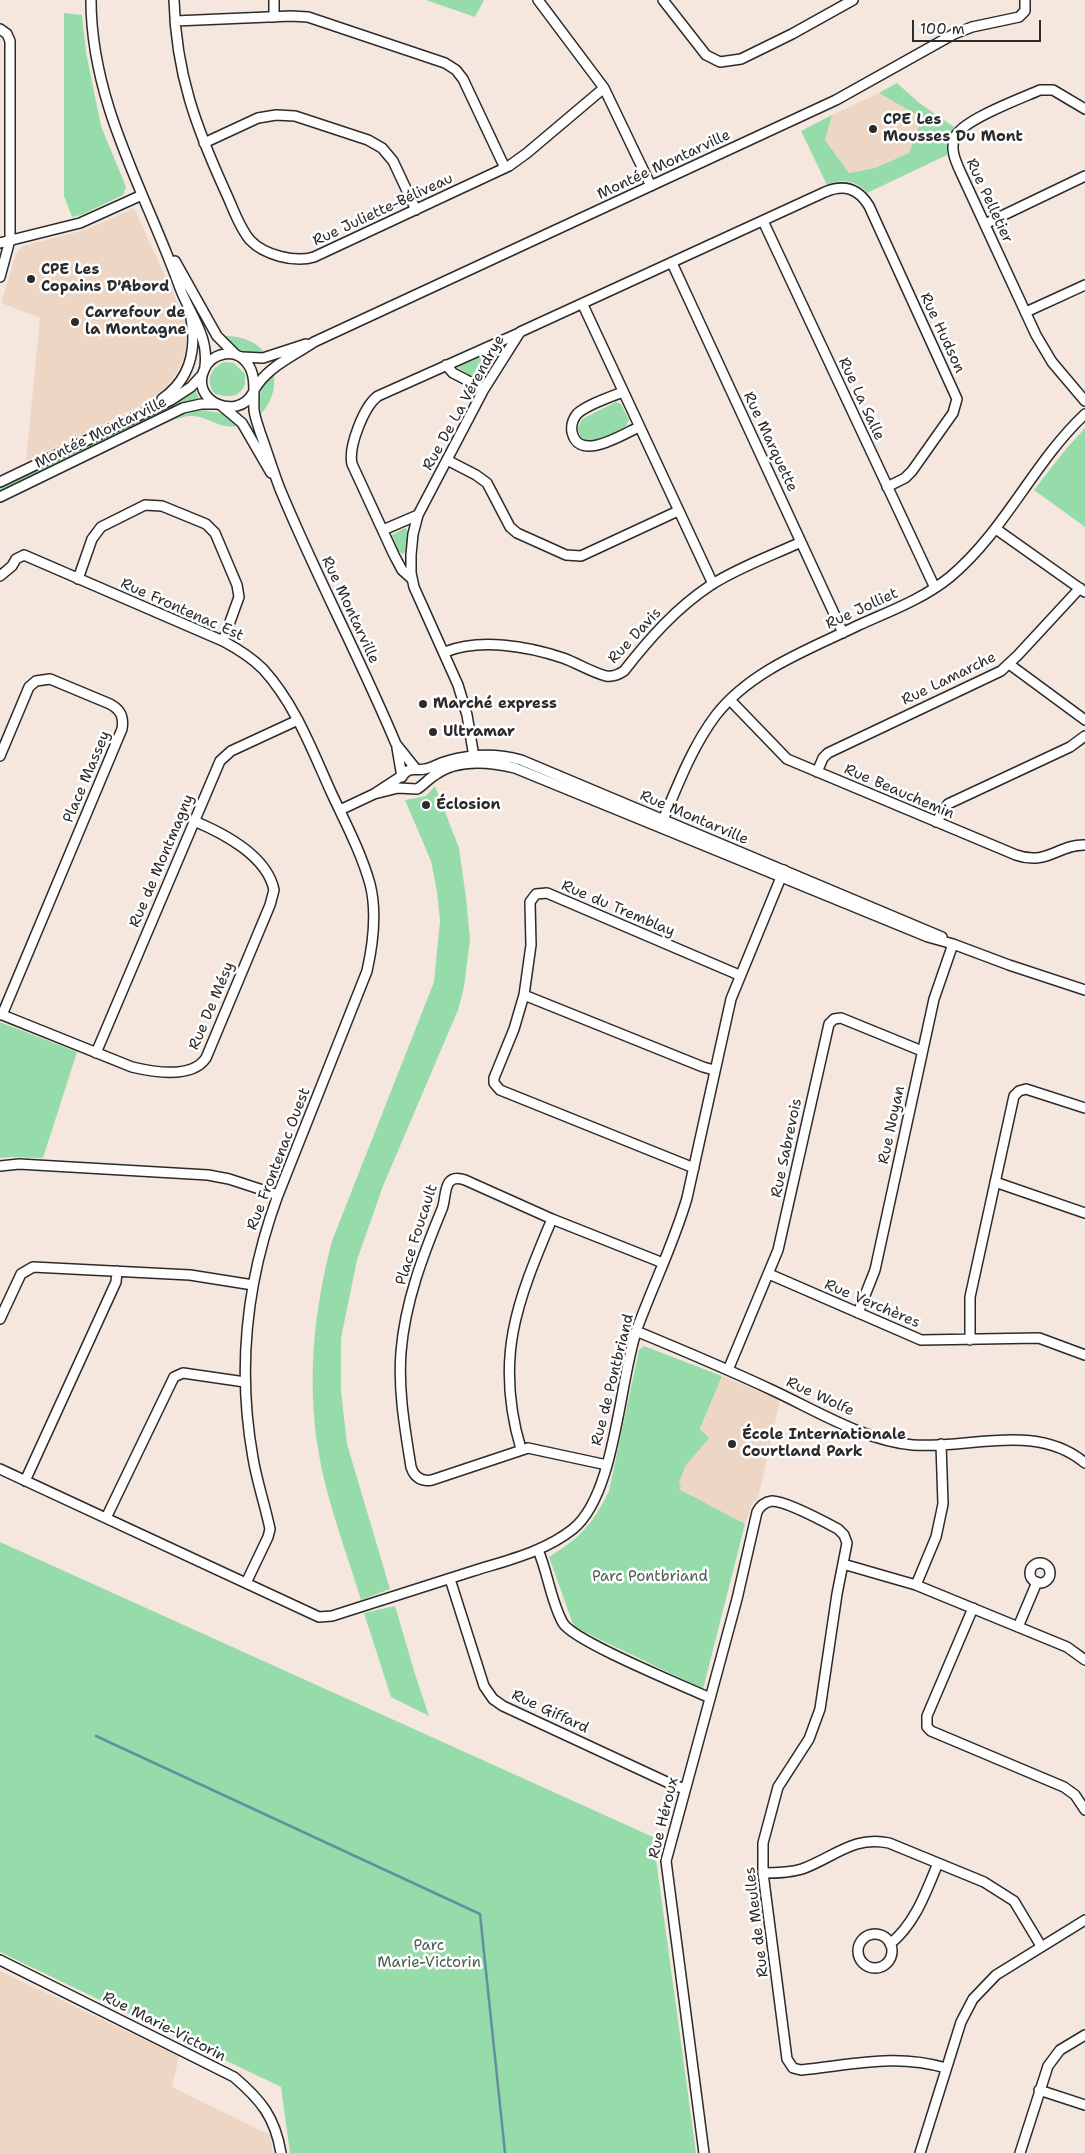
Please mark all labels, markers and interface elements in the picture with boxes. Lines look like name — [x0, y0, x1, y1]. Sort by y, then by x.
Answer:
scale bar — [915, 10, 1044, 42]
text: 100 m — [920, 19, 965, 39]
place label: CPE Les Mousses Du Mont — [883, 111, 1023, 146]
marker: CPE Les Mousses Du Mont — [867, 123, 879, 135]
street label: Montée Montarville — [595, 126, 733, 204]
street label: Rue Pelletier — [962, 156, 1016, 246]
street label: Rue Juliette-Béliveau — [310, 170, 456, 250]
place label: CPE Les Copains D'Abord — [41, 261, 169, 296]
marker: CPE Les Copains D'Abord — [25, 273, 37, 285]
street label: Rue Hudson — [916, 290, 968, 376]
place label: Carrefour de la Montagne — [85, 304, 187, 339]
marker: Carrefour de la Montagne — [69, 316, 81, 328]
street label: Rue De La Vérendrye — [419, 332, 509, 474]
street label: Rue La Salle — [834, 355, 888, 443]
street label: Rue Marquette — [739, 389, 801, 495]
street label: Montée Montarville — [32, 393, 170, 473]
street label: Rue Montarville — [317, 553, 383, 667]
street label: Rue Frontenac Est — [118, 575, 246, 645]
street label: Rue Jolliet — [823, 584, 901, 634]
street label: Rue Davis — [605, 604, 665, 668]
street label: Rue Lamarche — [899, 648, 999, 710]
place label: Marché express — [433, 695, 557, 713]
marker: Marché express — [417, 698, 429, 710]
place label: Ultramar — [443, 723, 515, 741]
marker: Ultramar — [427, 726, 439, 738]
street label: Place Massey — [60, 728, 114, 826]
street label: Rue Beauchemin — [841, 761, 957, 823]
street label: Rue Montarville — [637, 787, 751, 849]
street label: Rue de Montmagny — [126, 792, 198, 930]
place label: Éclosion — [436, 796, 500, 814]
marker: Éclosion — [420, 799, 432, 811]
street label: Rue du Tremblay — [559, 877, 677, 941]
street label: Rue De Mésy — [185, 959, 239, 1053]
street label: Rue Noyan — [875, 1084, 909, 1166]
street label: Rue Frontenac Ouest — [244, 1085, 314, 1233]
street label: Rue Sabrevois — [768, 1097, 806, 1199]
street label: Place Foucault — [392, 1182, 442, 1288]
street label: Rue Verchères — [821, 1276, 923, 1332]
street label: Rue de Pontbriand — [588, 1312, 638, 1448]
street label: Rue Wolfe — [783, 1373, 857, 1421]
place label: École Internationale Courtland Park — [742, 1426, 906, 1461]
marker: École Internationale Courtland Park — [726, 1438, 738, 1450]
park label: Parc Pontbriand — [592, 1568, 708, 1586]
street label: Rue Giffard — [509, 1686, 591, 1738]
street label: Rue Héroux — [645, 1775, 683, 1861]
street label: Rue de Meulles — [741, 1866, 773, 1978]
park label: Parc Marie-Victorin — [377, 1937, 481, 1972]
street label: Rue Marie-Victorin — [99, 1988, 229, 2066]

